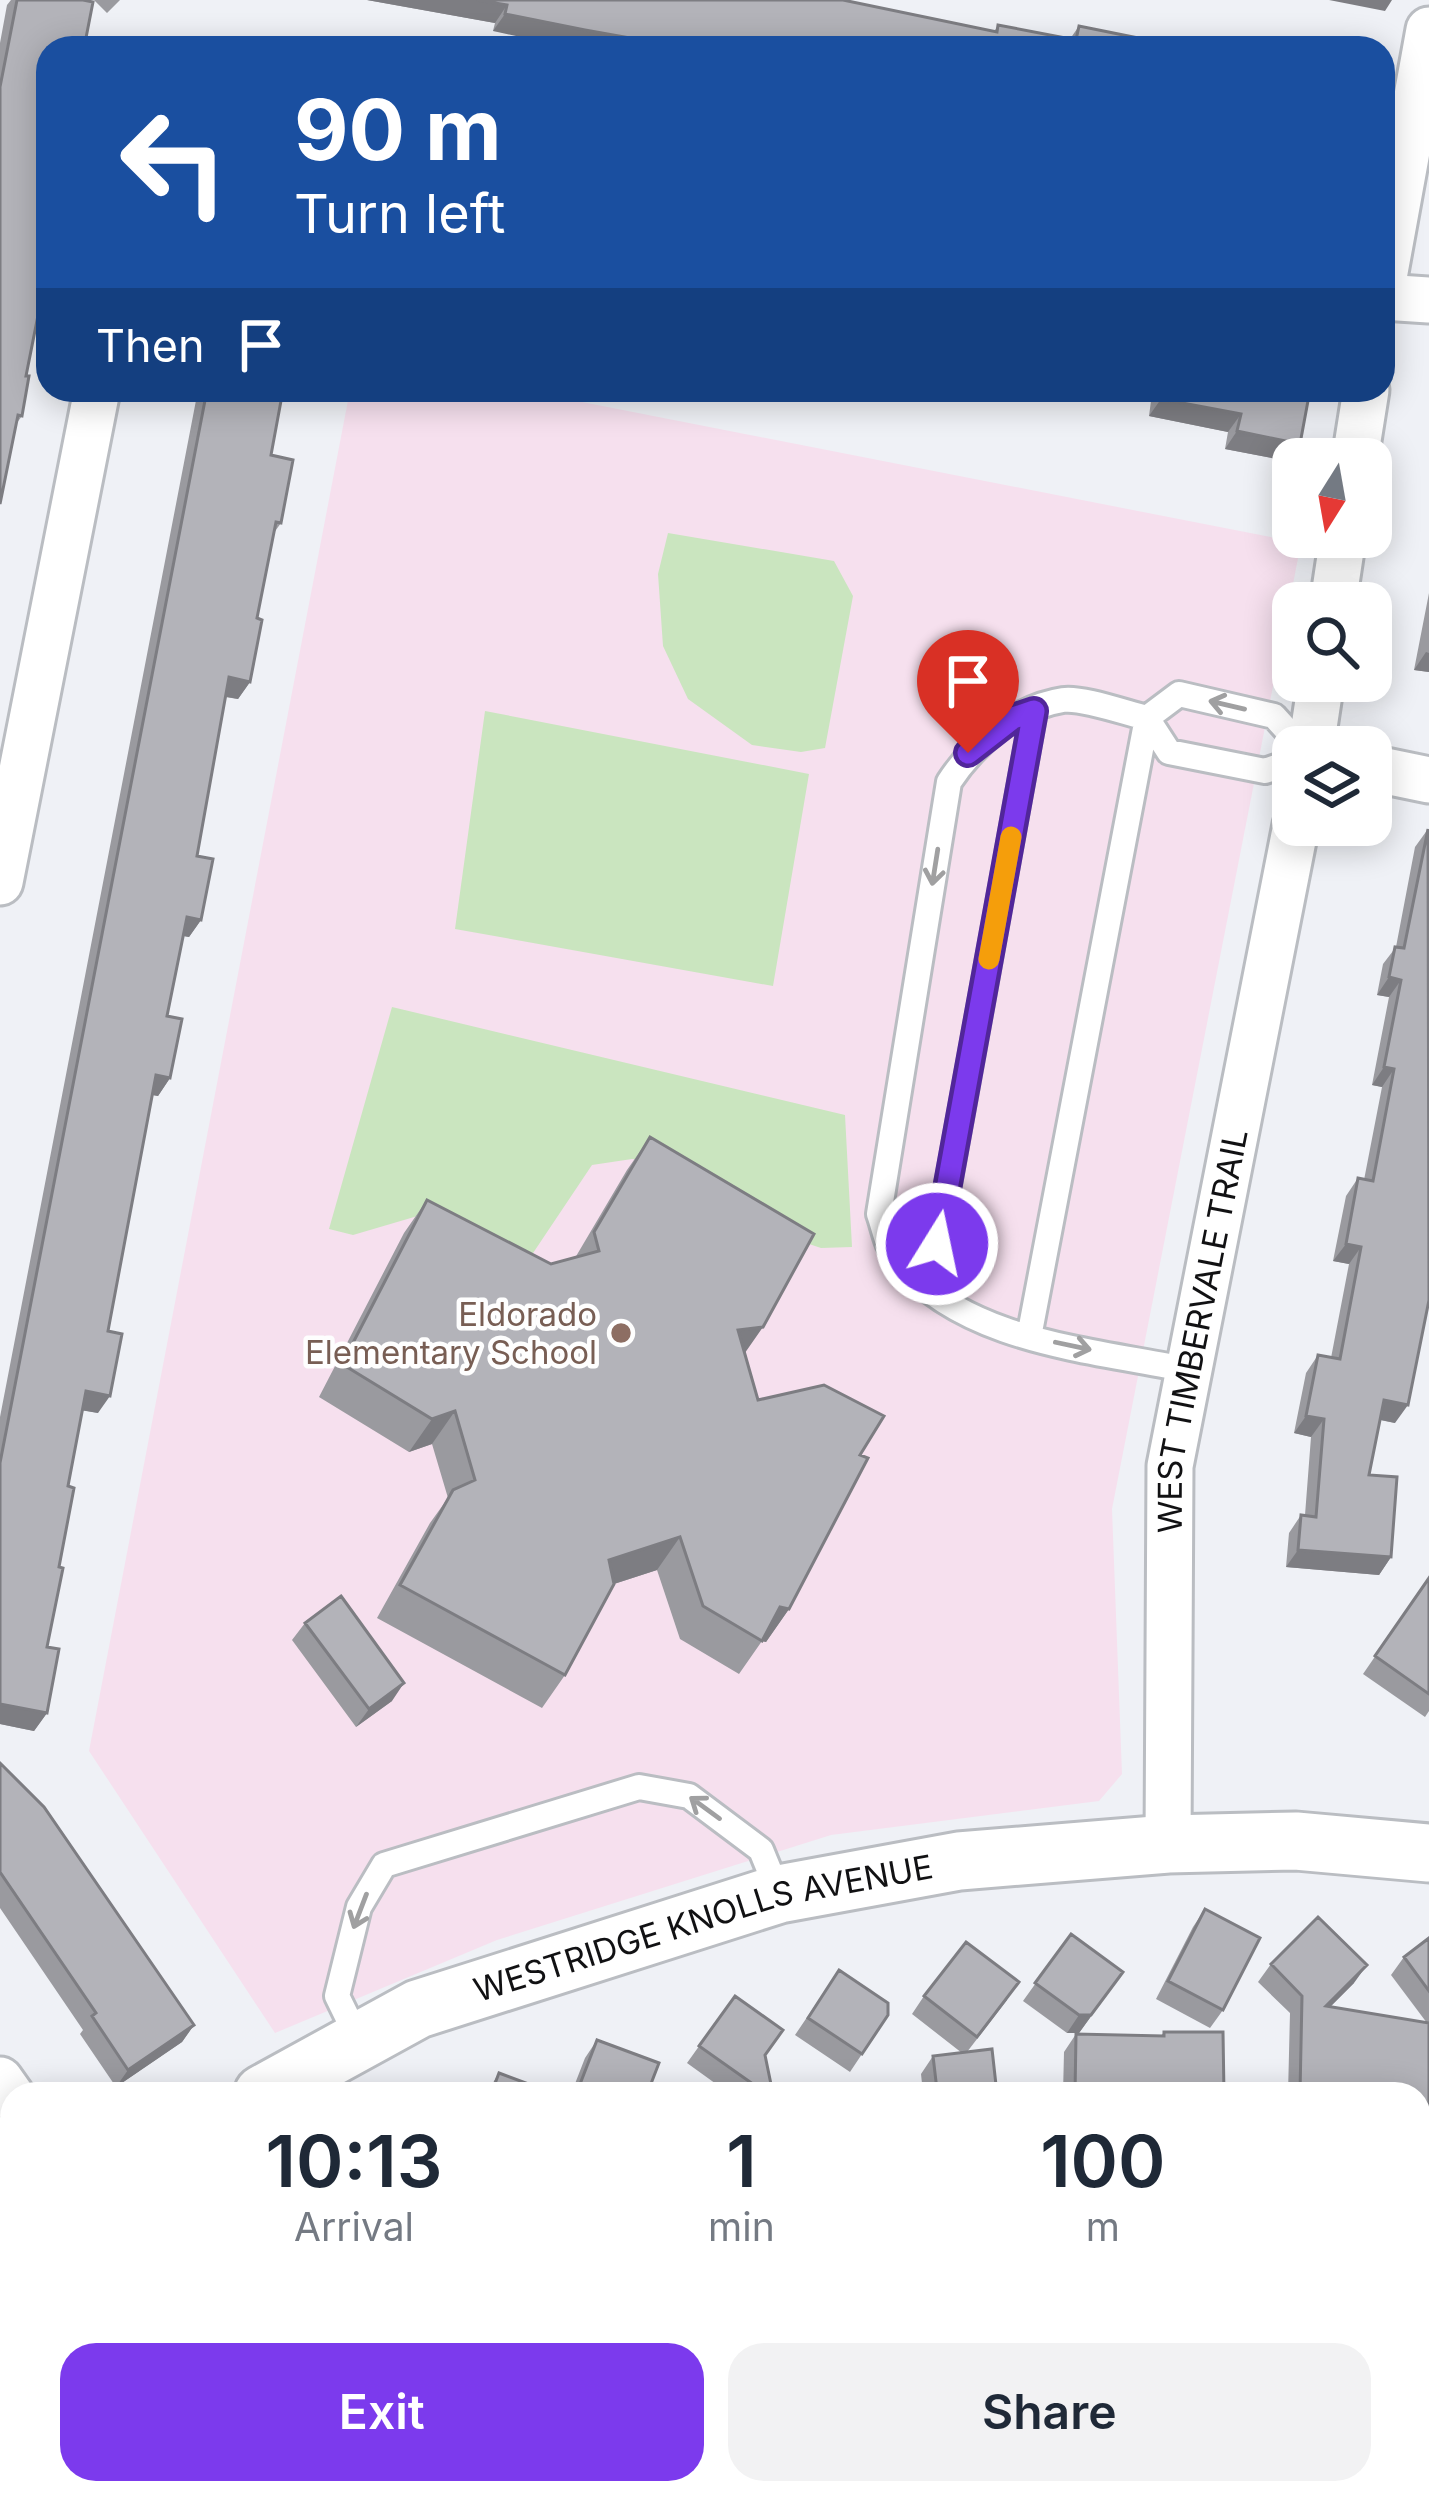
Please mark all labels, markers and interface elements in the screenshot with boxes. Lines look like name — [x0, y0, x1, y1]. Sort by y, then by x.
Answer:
text: 90 m — [294, 79, 502, 180]
icon: left — [96, 84, 252, 240]
text: Turn left — [294, 181, 505, 246]
icon: arrive — [228, 312, 294, 378]
text: Then — [96, 318, 204, 373]
north arrow — [1272, 438, 1392, 558]
map controls — [1272, 438, 1392, 846]
button: search — [1272, 582, 1392, 702]
pin — [917, 630, 1019, 753]
icon: arrive — [935, 648, 1001, 714]
one-way arrow — [1209, 693, 1247, 716]
button: layers — [1272, 726, 1392, 846]
one-way arrow — [922, 847, 945, 886]
street label: WEST TIMBERVALE TRAIL — [1150, 1125, 1256, 1533]
position arrow — [874, 1181, 1000, 1307]
place label: Eldorado Elementary School — [305, 1294, 597, 1372]
marker: Eldorado Elementary School — [608, 1320, 634, 1346]
one-way arrow — [1052, 1336, 1091, 1358]
one-way arrow — [689, 1796, 722, 1822]
street label: WESTRIDGE KNOLLS AVENUE — [469, 1846, 936, 2010]
one-way arrow — [348, 1892, 370, 1929]
text: 10:13 — [265, 2117, 443, 2204]
text: 1 — [726, 2117, 757, 2204]
text: 100 — [1040, 2117, 1166, 2204]
text: Arrival — [294, 2203, 414, 2250]
text: min — [708, 2203, 775, 2250]
text: m — [1086, 2203, 1120, 2250]
button: Exit — [60, 2343, 704, 2481]
button: Share — [728, 2343, 1371, 2481]

